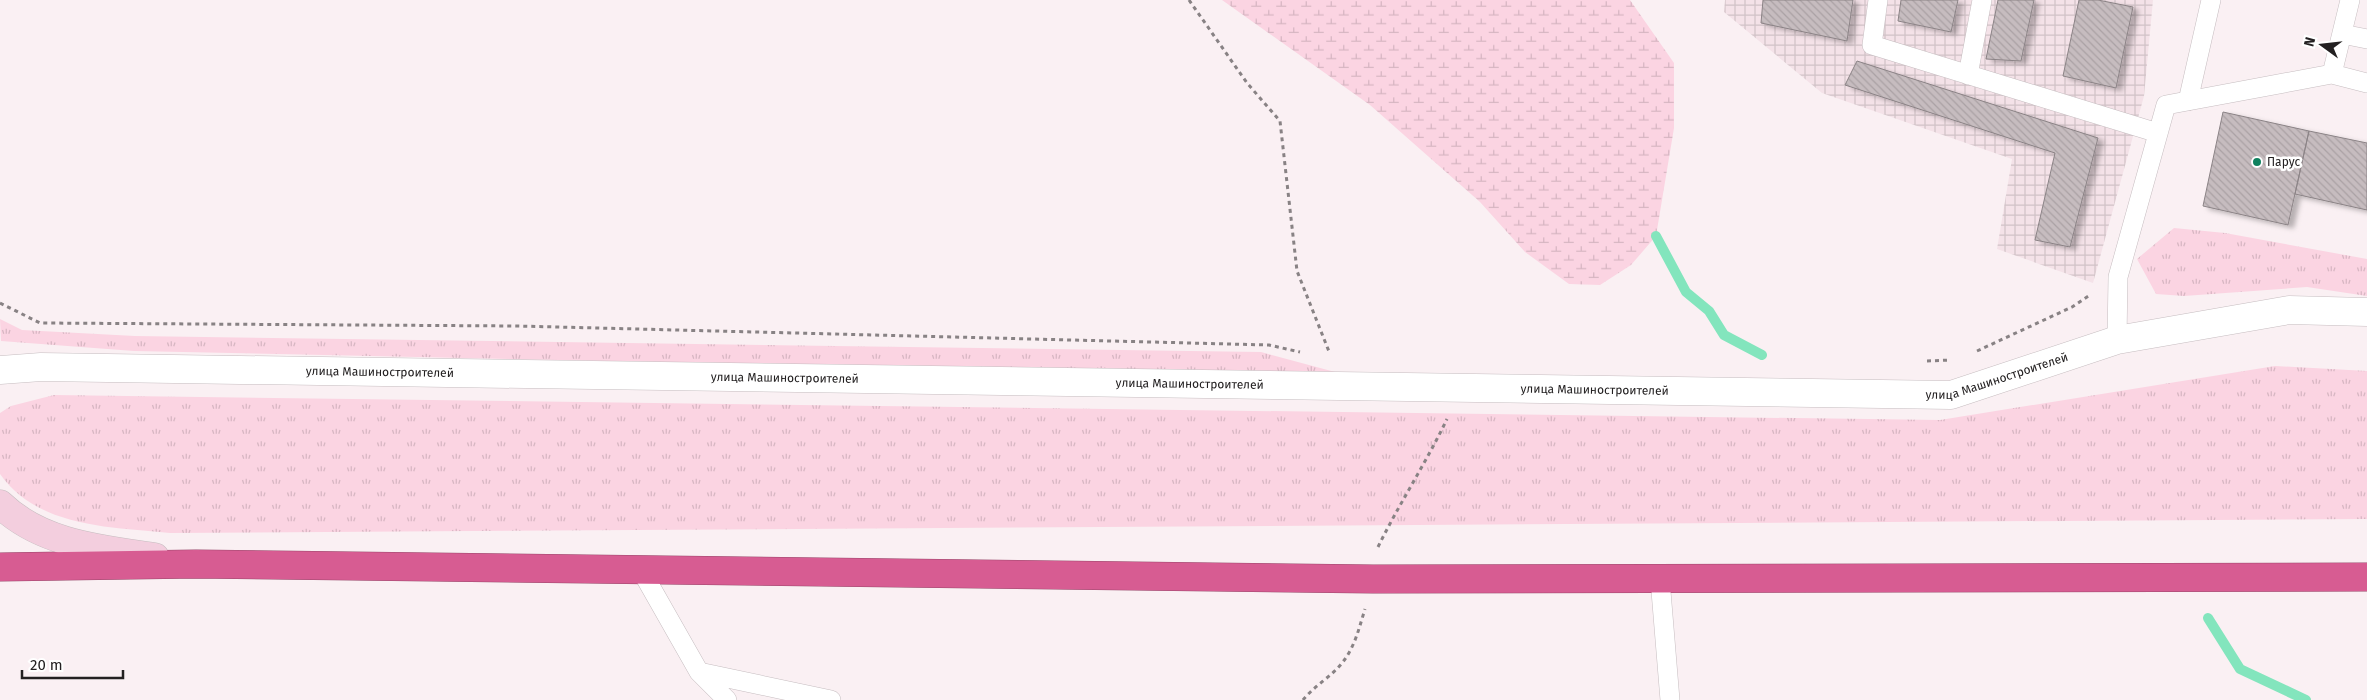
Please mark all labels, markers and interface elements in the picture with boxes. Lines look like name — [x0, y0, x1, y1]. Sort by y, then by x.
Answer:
north arrow — [2297, 20, 2347, 70]
text: N — [2301, 35, 2319, 48]
place label: Парус — [2267, 155, 2301, 169]
marker: Парус — [2251, 156, 2263, 168]
street label: улица Машиностроителей — [1925, 350, 2070, 402]
street label: улица Машиностроителей — [306, 364, 454, 380]
street label: улица Машиностроителей — [711, 370, 859, 386]
street label: улица Машиностроителей — [1116, 376, 1264, 392]
street label: улица Машиностроителей — [1521, 382, 1669, 398]
scale bar — [22, 648, 124, 680]
text: 20 m — [30, 656, 63, 674]

